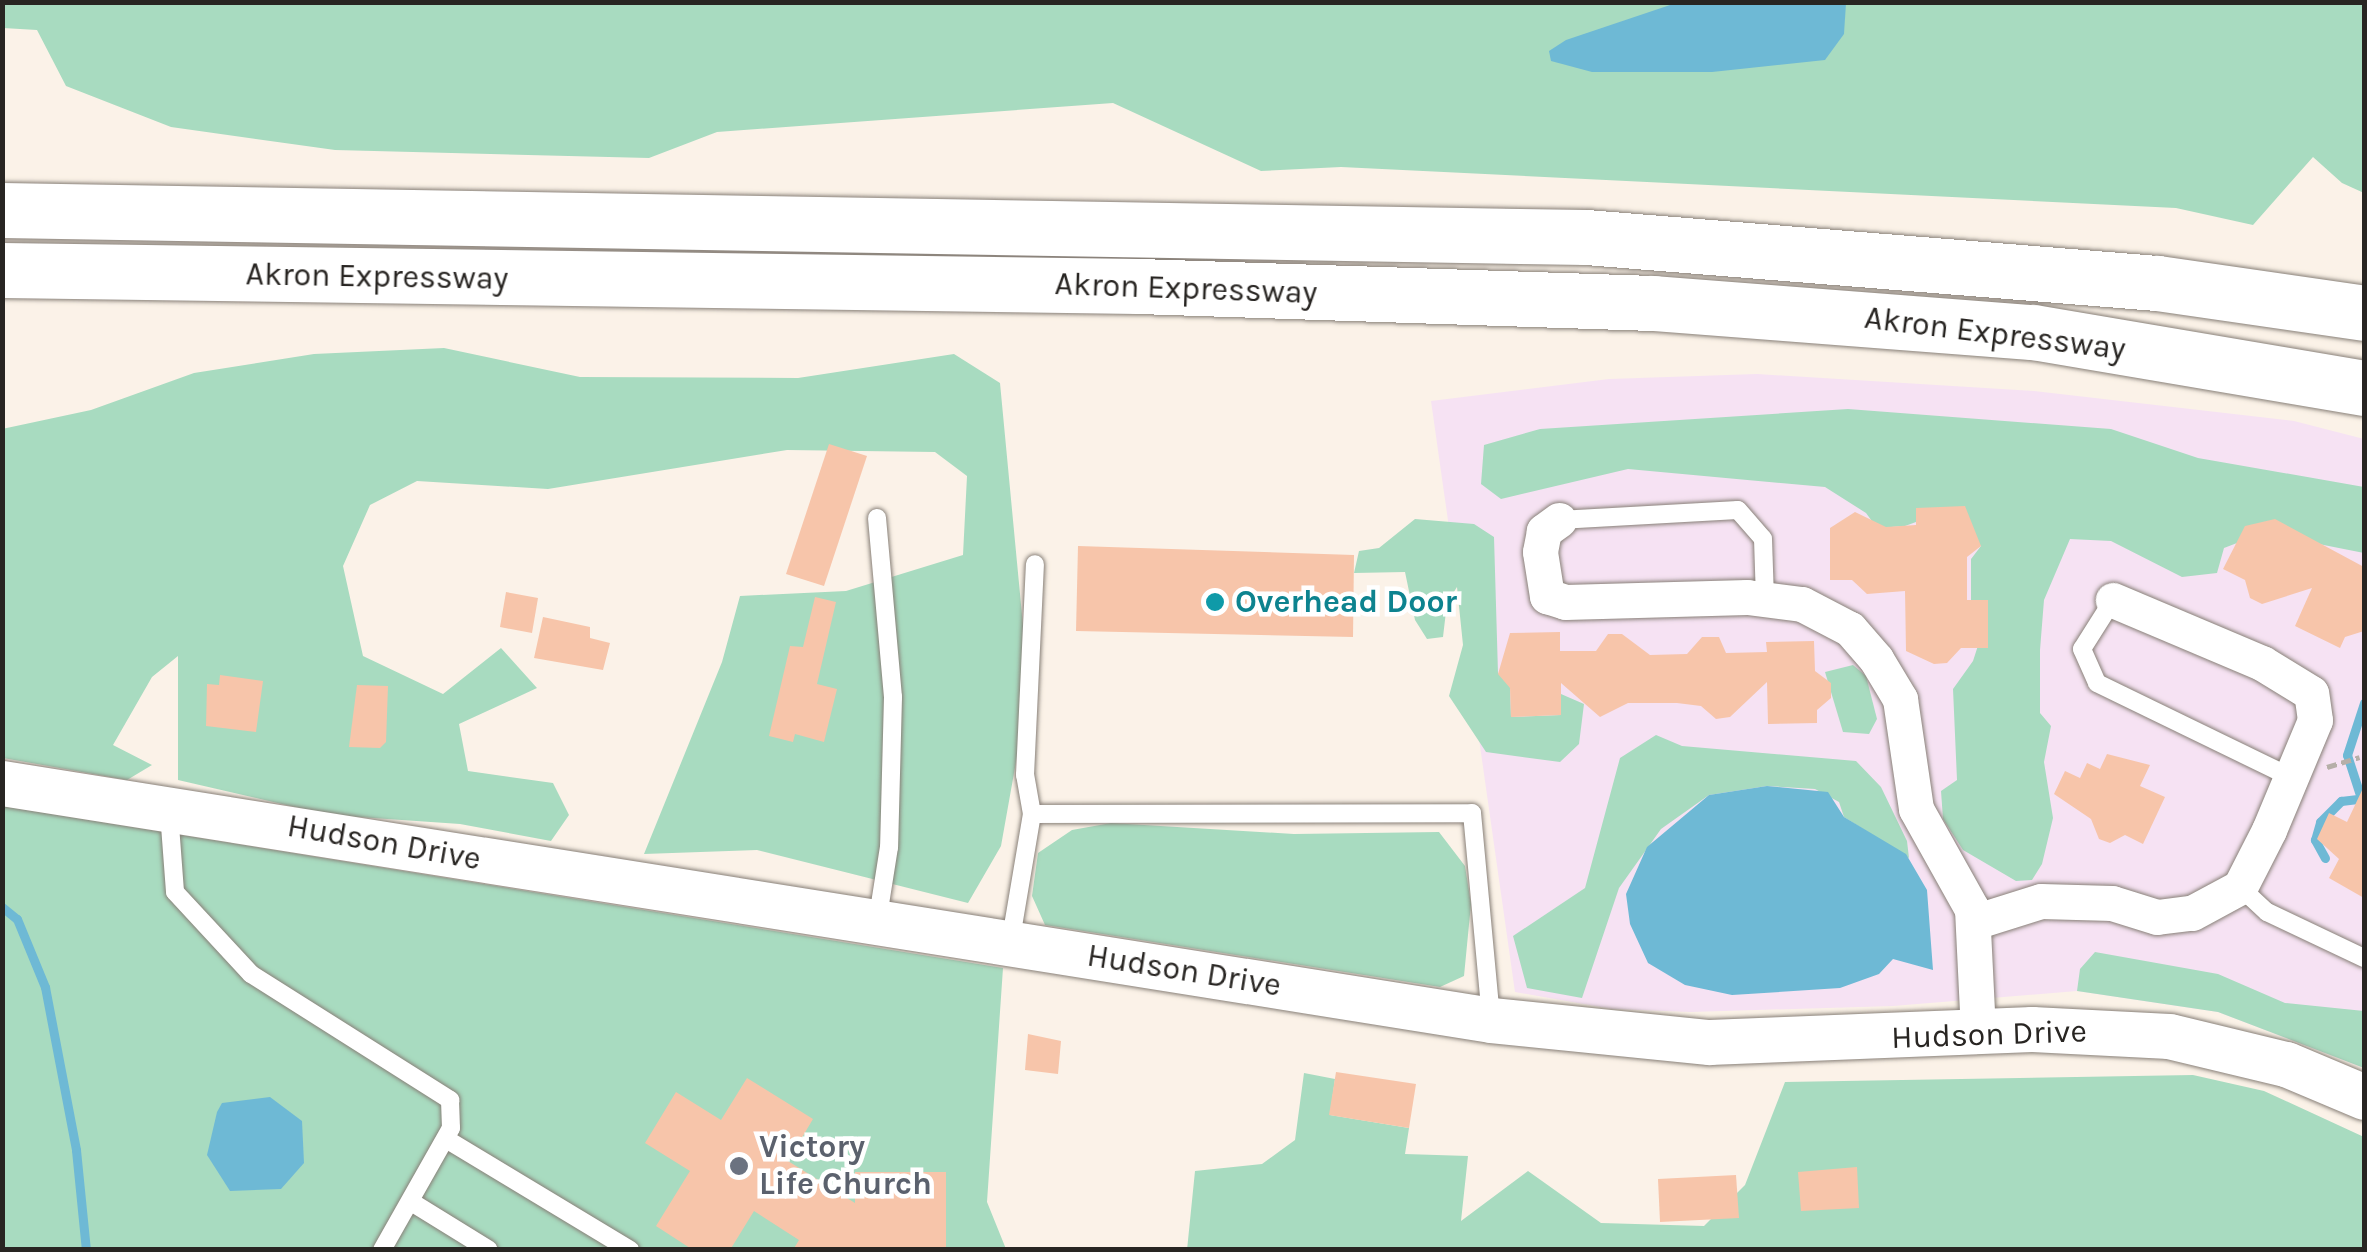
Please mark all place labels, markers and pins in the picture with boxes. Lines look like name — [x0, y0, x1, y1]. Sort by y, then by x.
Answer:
place label: Overhead Door — [1235, 583, 1457, 621]
marker: Overhead Door — [1204, 591, 1226, 613]
place label: Victory Life Church — [759, 1129, 932, 1204]
marker: Victory Life Church — [728, 1155, 750, 1177]

